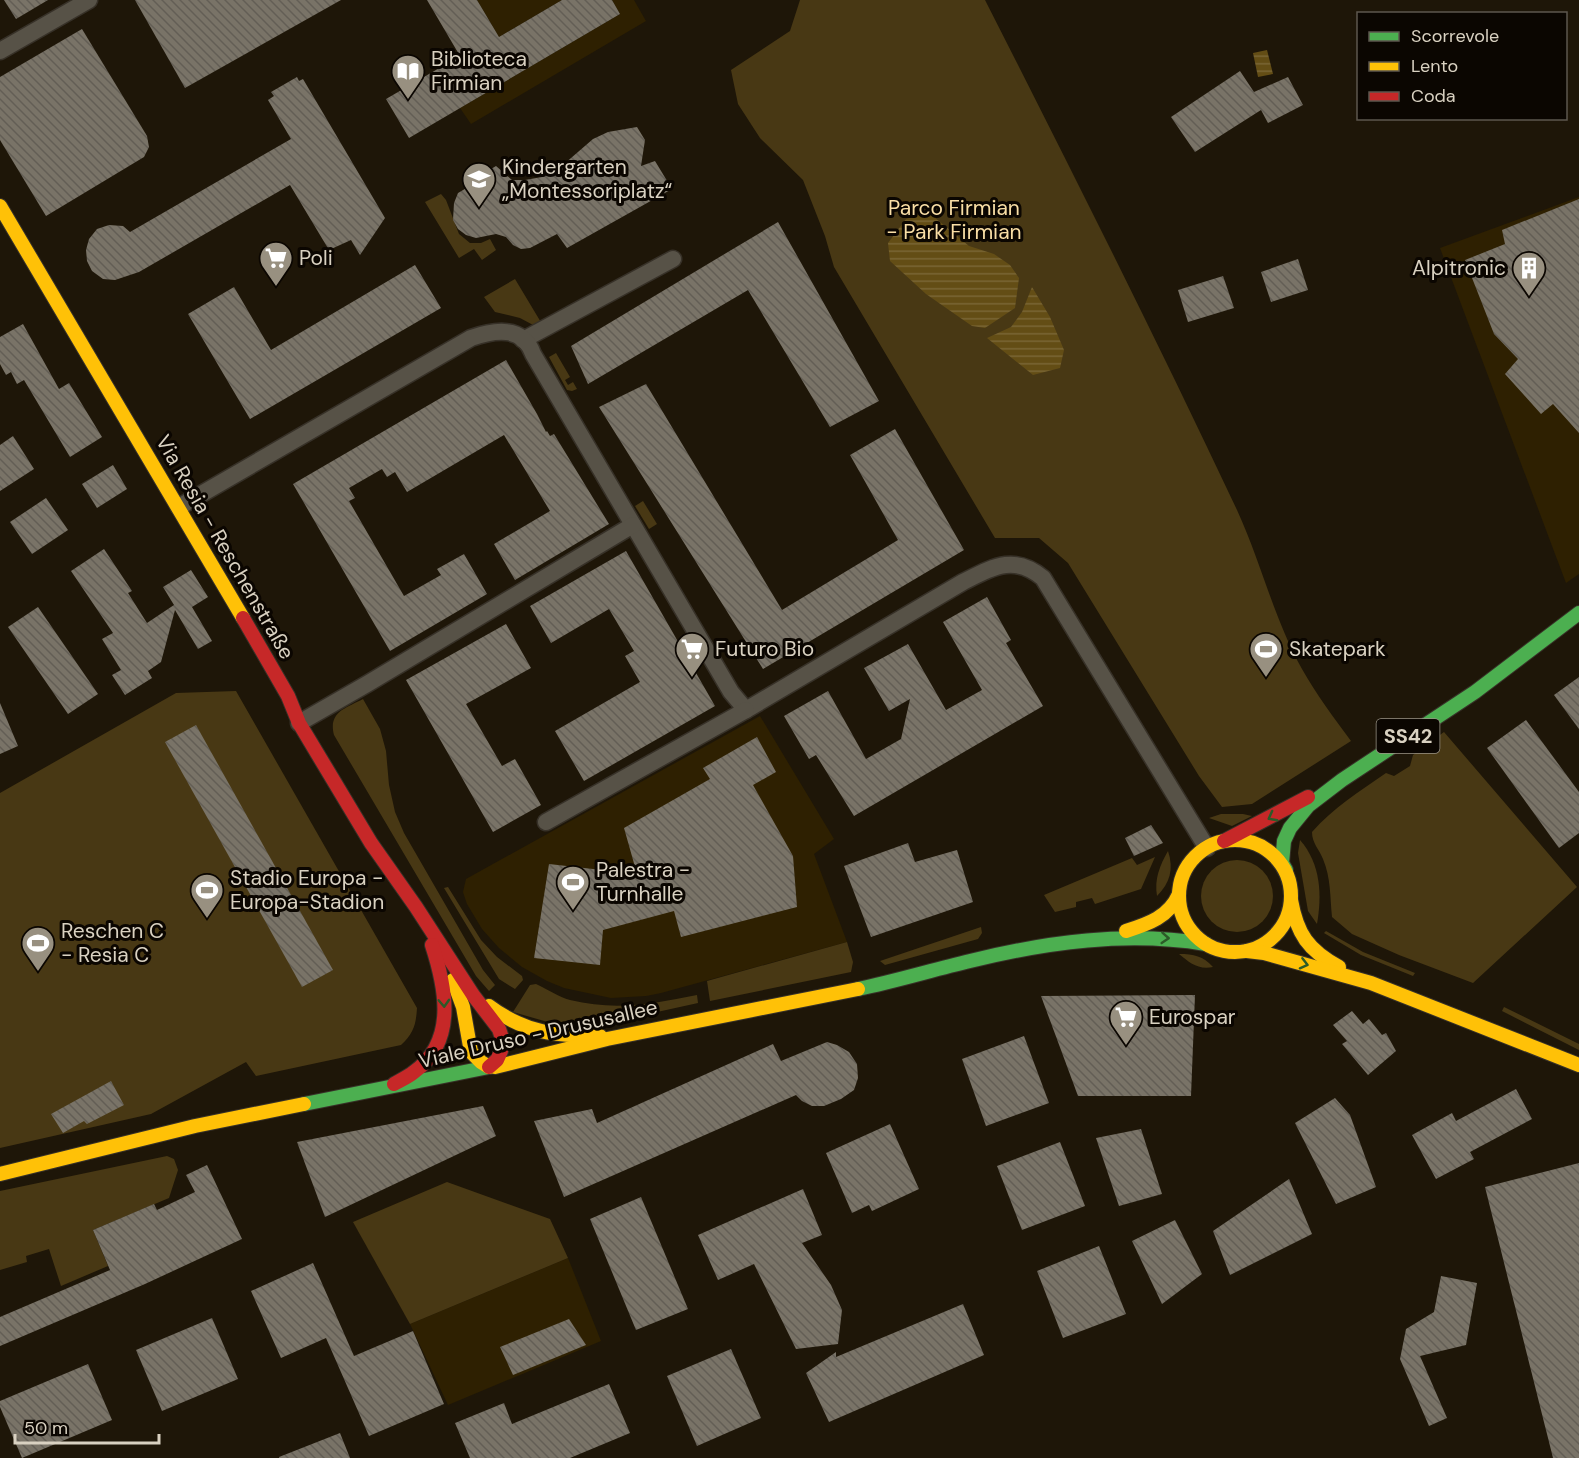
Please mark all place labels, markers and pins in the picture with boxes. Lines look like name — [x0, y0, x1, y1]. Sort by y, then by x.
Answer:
place label: Biblioteca Firmian — [431, 45, 527, 97]
library icon: Biblioteca Firmian — [390, 53, 426, 100]
place label: Kindergarten „Montessoriplatz“ — [502, 153, 672, 205]
school or university icon: Kindergarten „Montessoriplatz“ — [461, 161, 497, 208]
supermarket icon: Poli — [258, 240, 294, 287]
place label: Poli — [299, 244, 333, 272]
building icon: Alpitronic — [1511, 250, 1547, 297]
place label: Alpitronic — [1412, 254, 1506, 282]
supermarket icon: Futuro Bio — [674, 631, 710, 678]
sports icon: Skatepark — [1248, 631, 1284, 678]
place label: Futuro Bio — [715, 635, 814, 663]
place label: Skatepark — [1289, 635, 1386, 663]
place label: Palestra - Turnhalle — [596, 856, 690, 908]
place label: Stadio Europa - Europa-Stadion — [230, 864, 384, 916]
sports icon: Palestra - Turnhalle — [555, 864, 591, 911]
sports icon: Stadio Europa - Europa-Stadion — [189, 872, 225, 919]
place label: Reschen C - Resia C — [61, 917, 164, 969]
sports icon: Reschen C - Resia C — [20, 925, 56, 972]
supermarket icon: Eurospar — [1108, 999, 1144, 1046]
place label: Eurospar — [1149, 1003, 1236, 1031]

